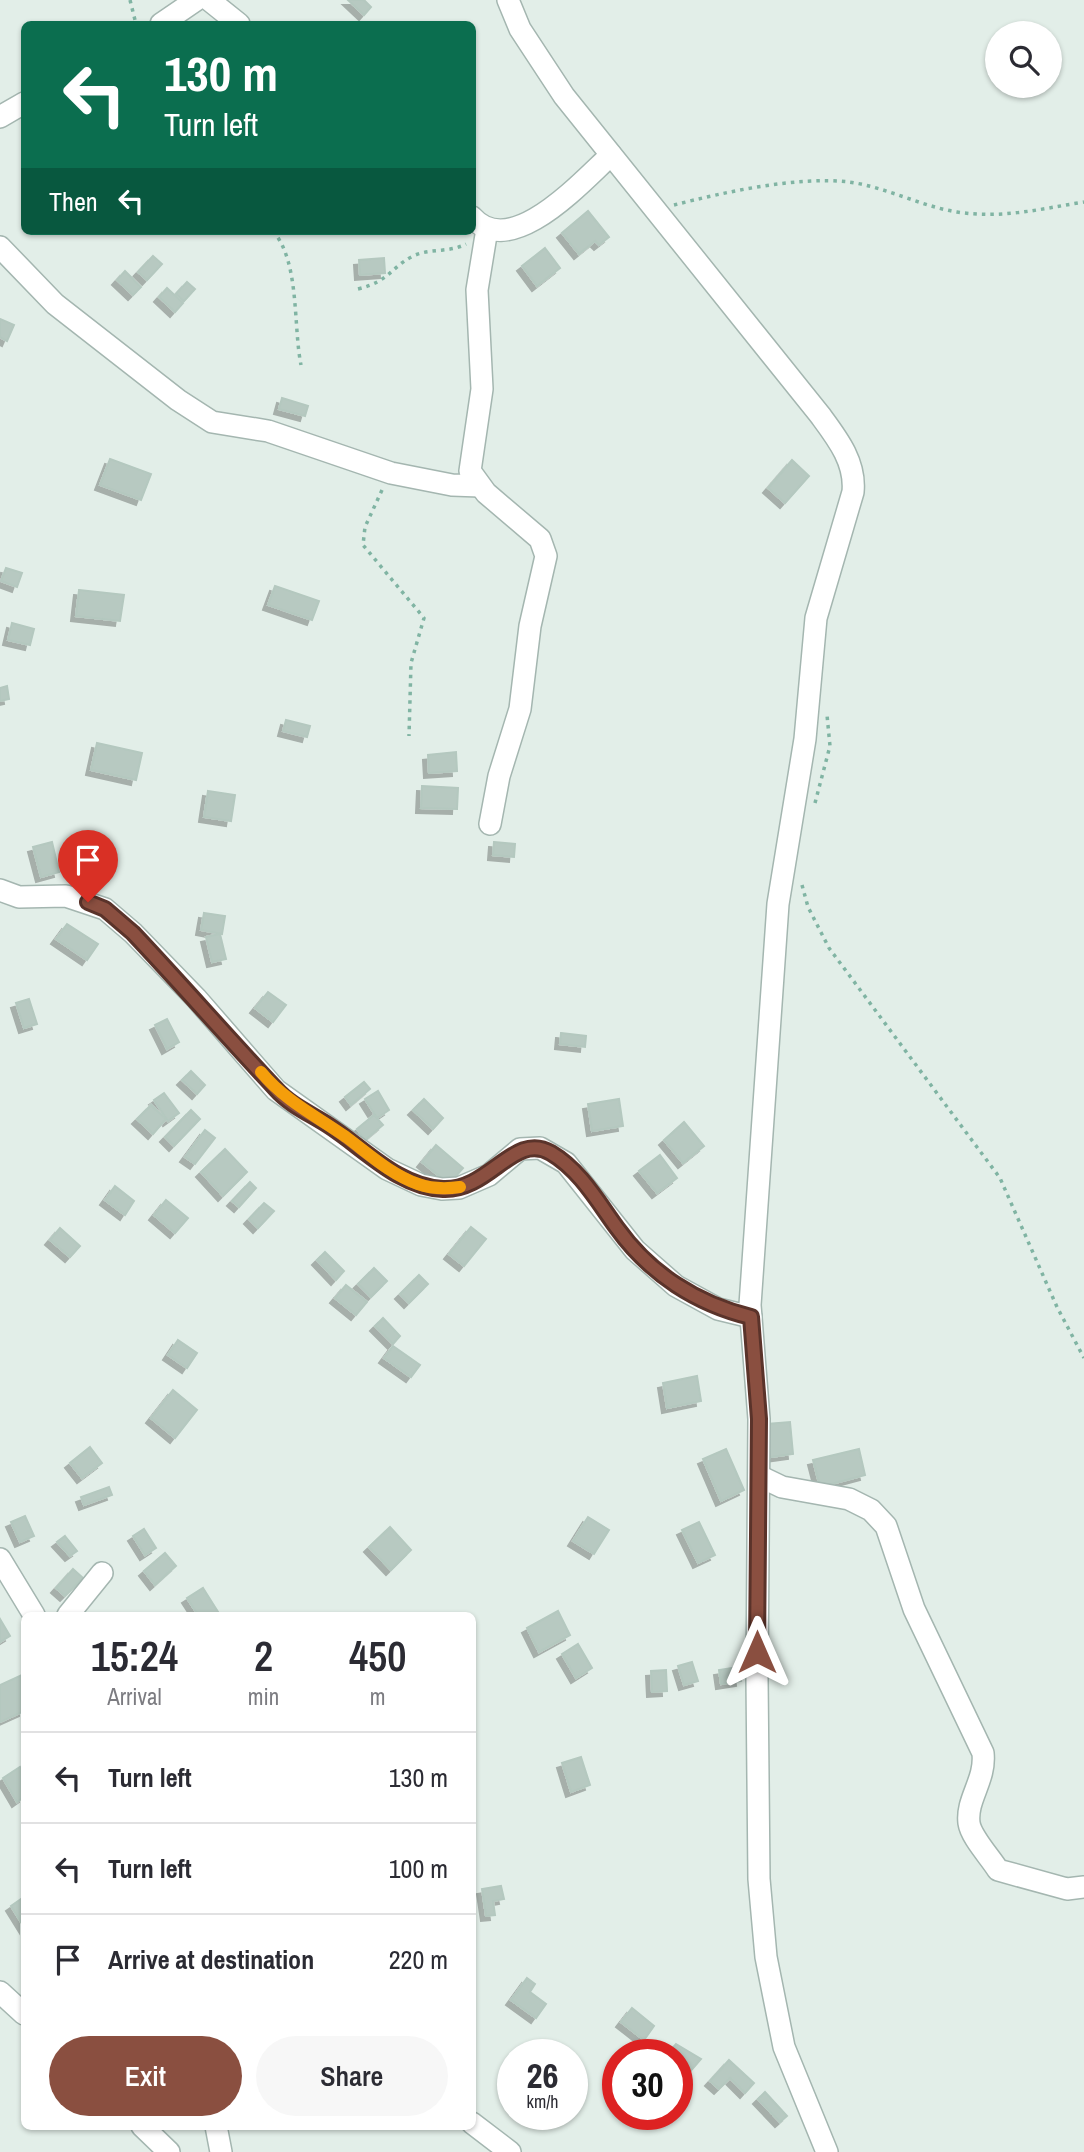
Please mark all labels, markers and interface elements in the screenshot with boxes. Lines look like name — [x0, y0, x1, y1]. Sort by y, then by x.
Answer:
map controls — [985, 21, 1062, 98]
button: search — [985, 21, 1062, 98]
text: 130 m — [164, 40, 278, 106]
icon: left — [49, 49, 140, 140]
text: Turn left — [164, 103, 258, 146]
icon: left — [112, 182, 150, 220]
text: Then — [49, 184, 98, 219]
pin — [58, 830, 118, 902]
icon: arrive — [69, 841, 107, 879]
position arrow — [720, 1615, 794, 1689]
text: 15:24 — [91, 1628, 178, 1684]
text: 2 — [254, 1628, 273, 1684]
text: 450 — [349, 1628, 406, 1684]
text: Arrival — [107, 1681, 162, 1712]
text: min — [248, 1681, 279, 1712]
text: m — [370, 1681, 385, 1712]
icon: left — [49, 1759, 87, 1797]
text: Turn left — [108, 1760, 192, 1795]
text: 130 m — [389, 1760, 448, 1795]
icon: left — [49, 1850, 87, 1888]
text: Turn left — [108, 1851, 192, 1886]
text: 100 m — [389, 1851, 448, 1886]
icon: arrive — [49, 1941, 87, 1979]
text: Arrive at destination — [108, 1942, 314, 1977]
text: 220 m — [389, 1942, 448, 1977]
button: Exit — [49, 2036, 242, 2116]
button: Share — [256, 2036, 448, 2116]
speed limit sign: 30 — [602, 2039, 693, 2130]
text: 26 — [527, 2052, 558, 2099]
text: km/h — [527, 2089, 559, 2114]

